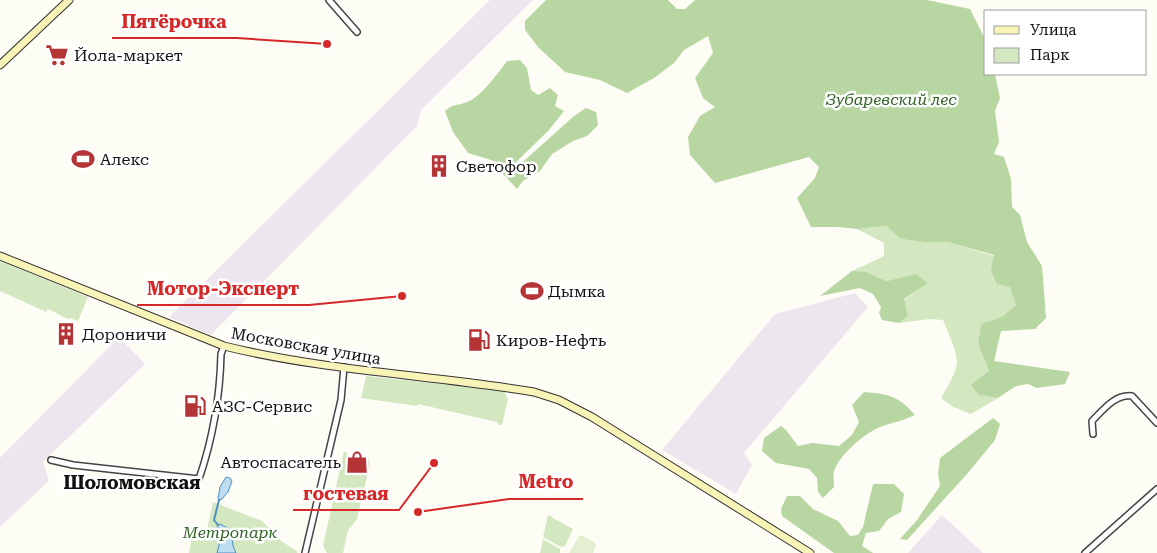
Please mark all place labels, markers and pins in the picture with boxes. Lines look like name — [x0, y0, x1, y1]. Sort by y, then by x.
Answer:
callout: Пятёрочка — [112, 5, 237, 38]
supermarket icon: Йола-маркет — [44, 42, 70, 68]
place label: Йола-маркет — [74, 46, 183, 65]
sports icon: Алекс — [70, 146, 96, 172]
place label: Алекс — [100, 150, 149, 169]
building icon: Светофор — [426, 153, 452, 179]
place label: Светофор — [456, 157, 536, 176]
callout: Мотор-Эксперт — [137, 272, 309, 305]
sports icon: Дымка — [519, 278, 545, 304]
place label: Дымка — [548, 282, 605, 301]
building icon: Дороничи — [53, 321, 79, 347]
place label: Дороничи — [82, 325, 167, 344]
fuel station icon: Киров-Нефть — [466, 327, 492, 353]
place label: Киров-Нефть — [496, 331, 607, 350]
fuel station icon: АЗС-Сервис — [182, 393, 208, 419]
place label: АЗС-Сервис — [212, 397, 312, 416]
shop icon: Автоспасатель — [344, 449, 370, 475]
place label: Автоспасатель — [221, 453, 342, 472]
callout: Metro — [509, 466, 583, 499]
callout: гостевая — [293, 477, 399, 510]

